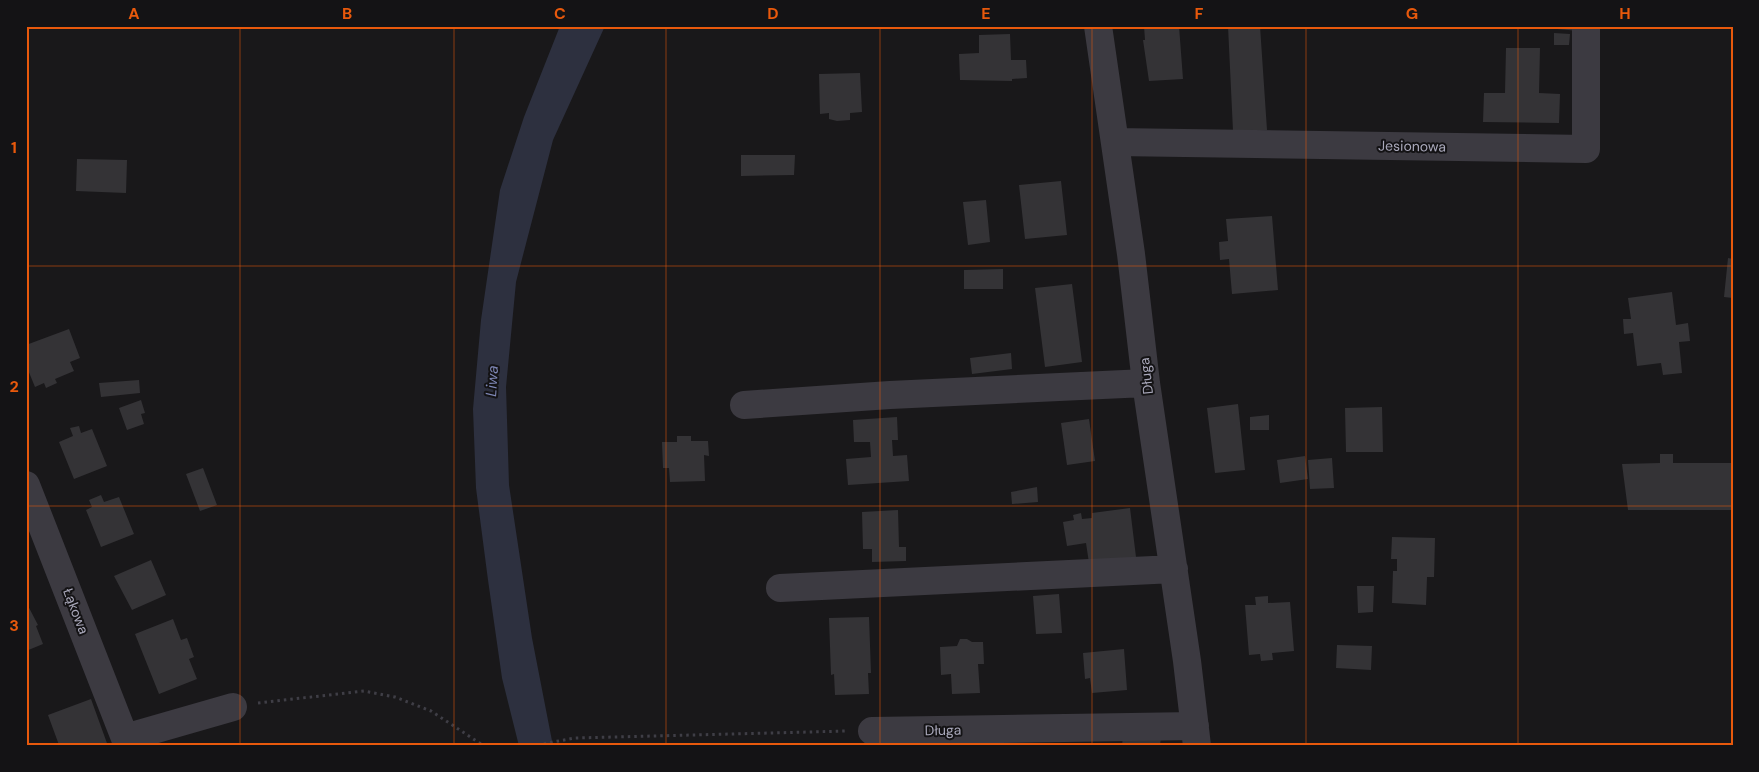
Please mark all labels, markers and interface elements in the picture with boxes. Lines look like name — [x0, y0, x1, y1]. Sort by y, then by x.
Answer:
text: A — [128, 3, 140, 24]
text: B — [342, 3, 352, 24]
text: C — [554, 3, 566, 24]
text: D — [767, 3, 779, 24]
text: E — [981, 3, 991, 24]
text: F — [1195, 3, 1204, 24]
text: G — [1406, 3, 1418, 24]
text: H — [1619, 3, 1631, 24]
street label: Jesionowa — [1378, 136, 1446, 156]
text: 1 — [11, 137, 17, 158]
street label: Długa — [1135, 357, 1157, 395]
water label: Liwa — [481, 365, 503, 397]
text: 2 — [9, 376, 19, 397]
street label: Łąkowa — [59, 585, 93, 637]
text: 3 — [9, 615, 19, 636]
street label: Długa — [925, 721, 961, 739]

